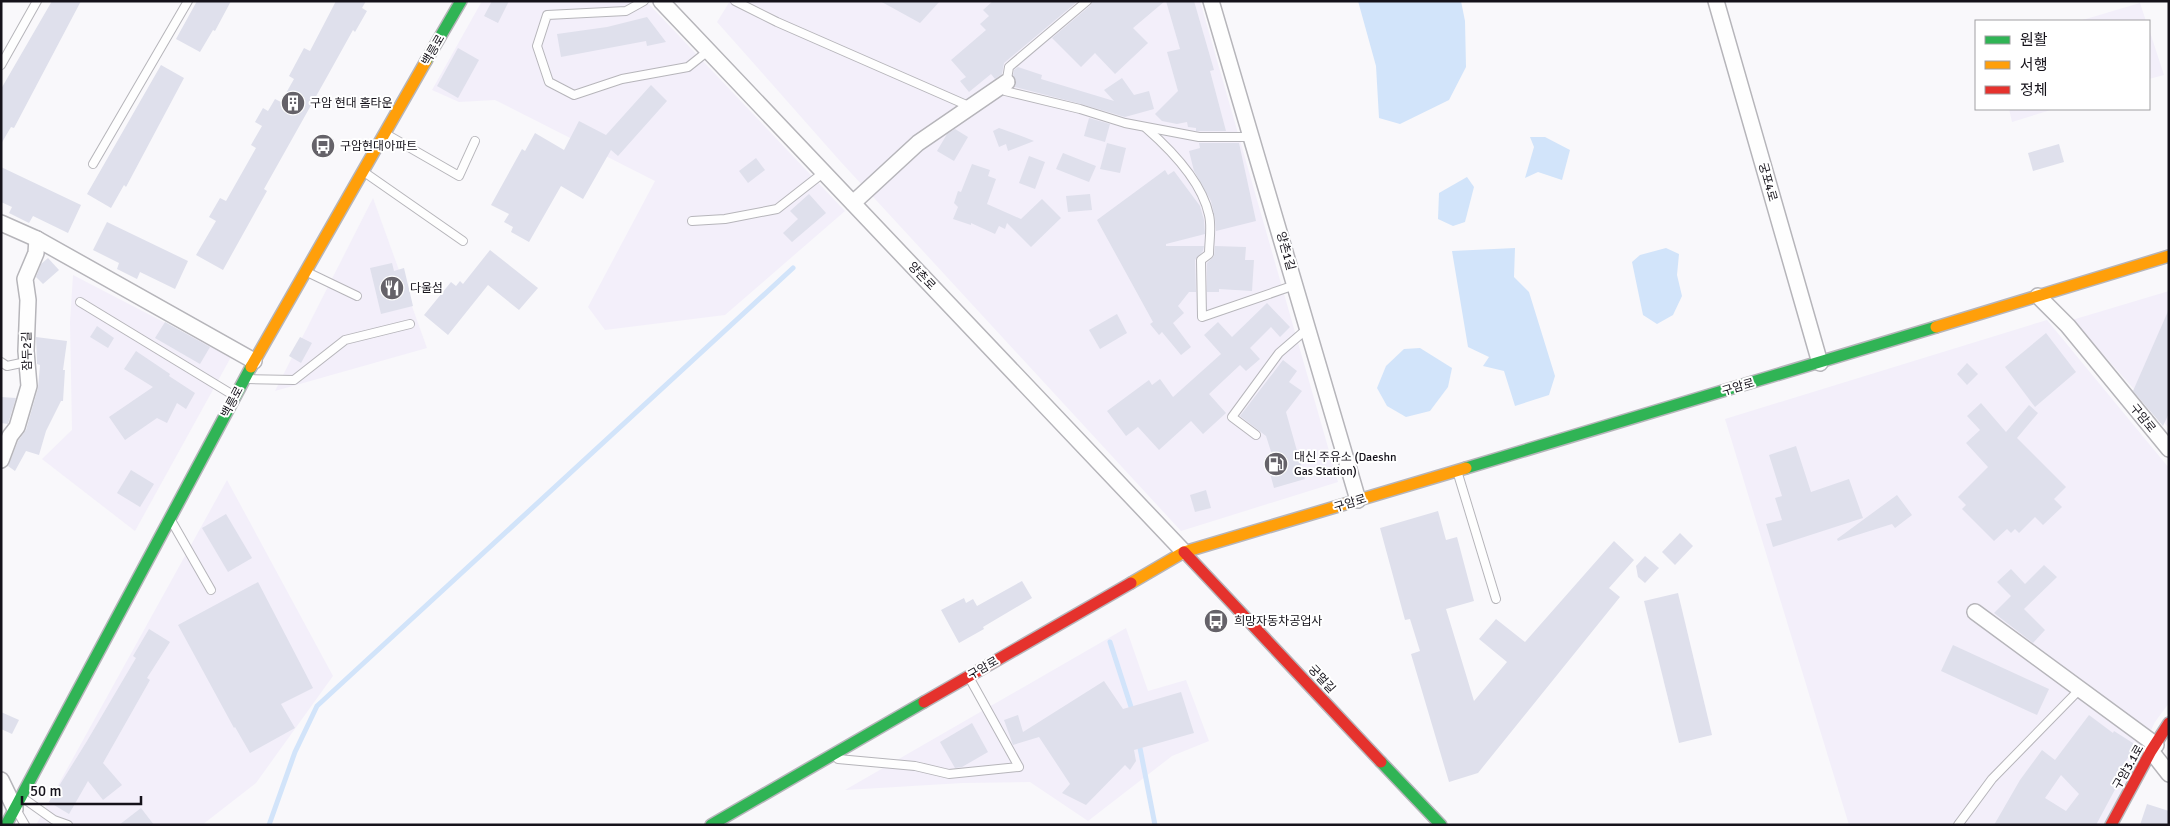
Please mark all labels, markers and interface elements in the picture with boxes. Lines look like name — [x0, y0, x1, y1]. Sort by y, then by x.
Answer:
legend — [1975, 20, 2150, 110]
text: 원활 — [2020, 31, 2048, 49]
street label: 백릉로 — [419, 32, 448, 68]
text: 서행 — [2020, 56, 2048, 74]
text: 정체 — [2020, 81, 2048, 99]
building icon: 구암 현대 홈타운 — [280, 90, 306, 116]
place label: 구암 현대 홈타운 — [310, 96, 393, 111]
bus stop icon: 구암현대아파트 — [310, 133, 336, 159]
place label: 구암현대아파트 — [340, 139, 417, 154]
street label: 궁포4로 — [1755, 161, 1780, 203]
street label: 양촌1길 — [1273, 230, 1298, 272]
street label: 양촌로 — [905, 259, 939, 293]
restaurant icon: 다울섬 — [379, 275, 405, 301]
place label: 다울섬 — [410, 281, 443, 296]
street label: 잠두2길 — [20, 331, 35, 371]
street label: 구암로 — [1720, 376, 1756, 399]
street label: 백릉로 — [218, 384, 247, 420]
street label: 구암로 — [2126, 401, 2159, 436]
place label: 대신 주유소 (Daeshn Gas Station) — [1294, 450, 1397, 479]
fuel station icon: 대신 주유소 (Daeshn Gas Station) — [1263, 451, 1289, 477]
street label: 구암로 — [1332, 491, 1368, 515]
bus stop icon: 희망자동차공업사 — [1203, 608, 1229, 634]
place label: 희망자동차공업사 — [1234, 614, 1322, 629]
street label: 구암로 — [965, 654, 1001, 683]
street label: 궁멀길 — [1305, 662, 1338, 697]
street label: 구암3.1로 — [2110, 742, 2147, 792]
scale bar — [22, 774, 141, 806]
text: 50 m — [30, 782, 61, 800]

